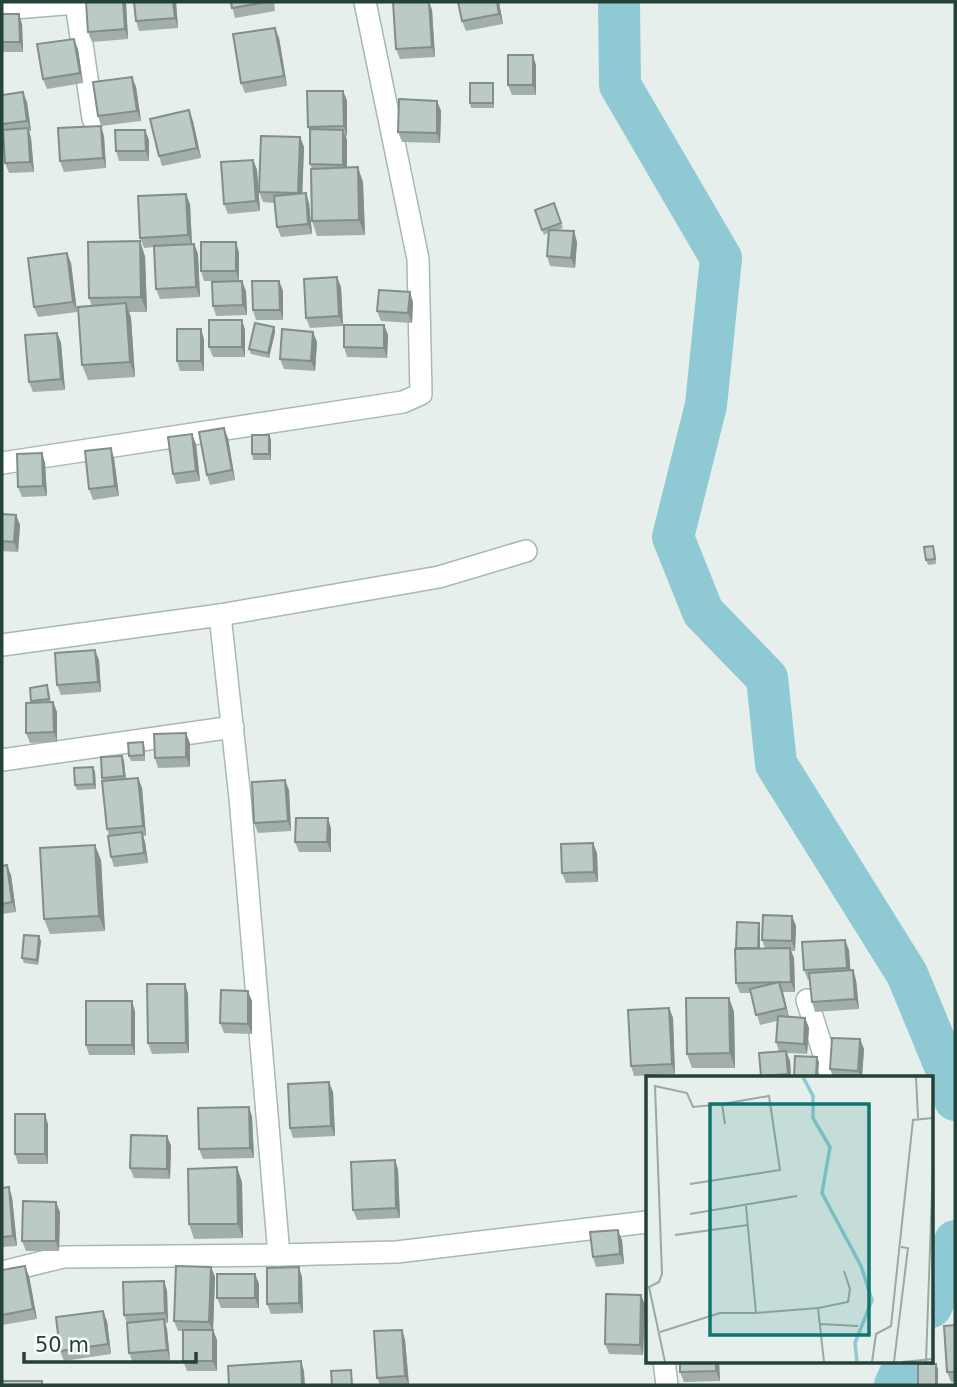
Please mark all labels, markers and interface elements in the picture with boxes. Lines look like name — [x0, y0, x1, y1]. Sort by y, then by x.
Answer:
inset map — [646, 1076, 932, 1362]
scale bar — [24, 1320, 196, 1364]
text: 50 m — [35, 1333, 89, 1357]

